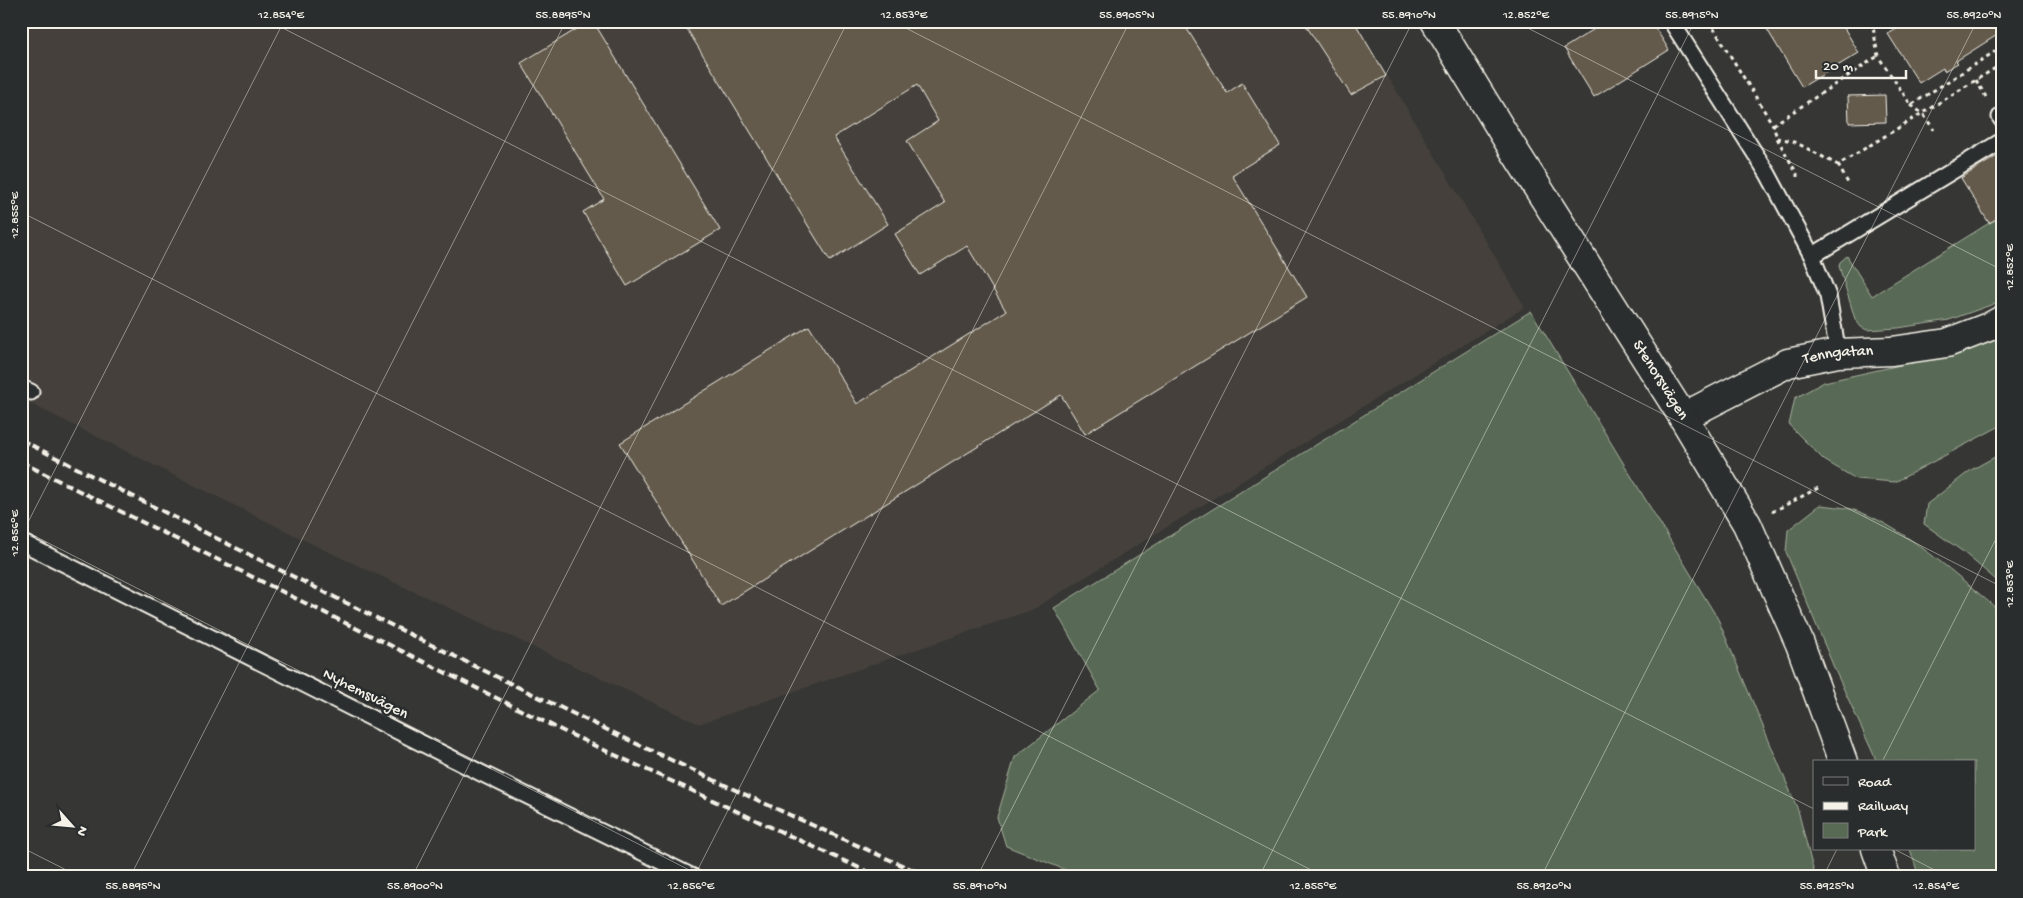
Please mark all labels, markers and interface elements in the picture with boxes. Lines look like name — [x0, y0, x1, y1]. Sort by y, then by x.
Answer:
text: 12.854°E — [257, 9, 304, 23]
text: 55.8895°N — [535, 9, 591, 23]
text: 12.853°E — [880, 9, 928, 23]
text: 55.8905°N — [1099, 9, 1155, 23]
text: 55.8910°N — [1382, 9, 1436, 23]
text: 12.852°E — [1502, 9, 1550, 23]
text: 55.8915°N — [1665, 9, 1719, 23]
text: 55.8920°N — [1947, 9, 2002, 23]
scale bar — [1816, 48, 1906, 80]
text: 20 m — [1823, 58, 1853, 76]
text: 12.855°E — [9, 191, 23, 239]
text: 12.852°E — [2004, 243, 2018, 291]
street label: Stenorsvägen — [1628, 337, 1692, 424]
street label: Tenngatan — [1800, 342, 1874, 369]
text: 12.856°E — [9, 509, 23, 557]
text: 12.853°E — [2004, 560, 2018, 608]
street label: Nyhemsvägen — [319, 665, 411, 725]
legend — [1813, 760, 1976, 850]
text: Road — [1858, 774, 1892, 792]
text: Railway — [1858, 798, 1909, 816]
north arrow — [48, 800, 98, 850]
text: N — [72, 823, 91, 839]
text: Park — [1857, 824, 1888, 842]
text: 55.8895°N — [105, 880, 161, 894]
text: 55.8900°N — [387, 880, 443, 894]
text: 12.856°E — [667, 880, 715, 894]
text: 55.8910°N — [953, 880, 1007, 894]
text: 12.855°E — [1289, 880, 1337, 894]
text: 55.8920°N — [1517, 880, 1572, 894]
text: 55.8925°N — [1800, 880, 1854, 894]
text: 12.854°E — [1912, 880, 1959, 894]

